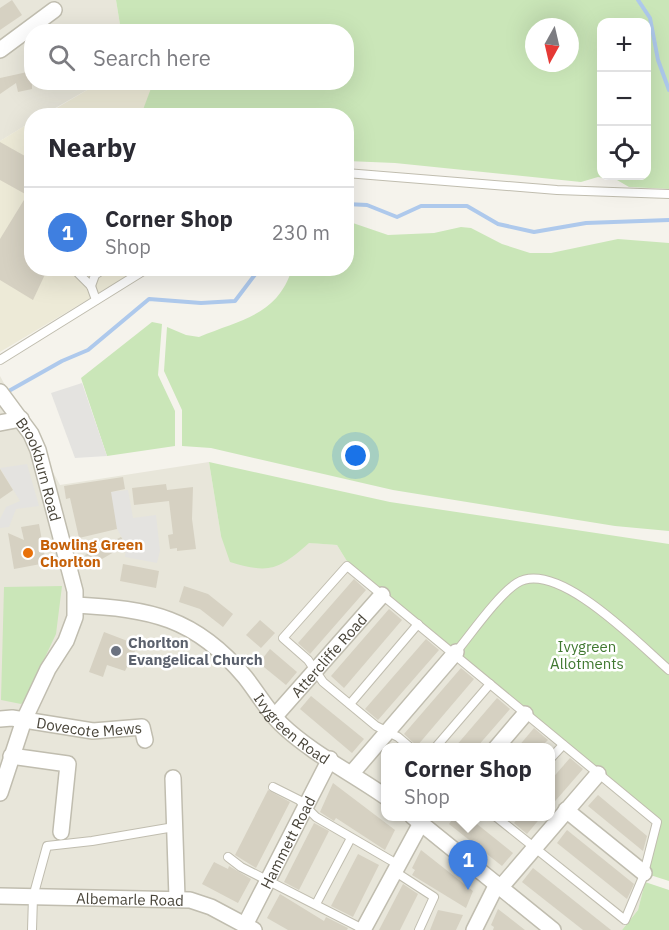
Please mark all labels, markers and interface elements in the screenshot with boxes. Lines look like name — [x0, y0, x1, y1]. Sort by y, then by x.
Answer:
north arrow — [525, 18, 579, 72]
map controls — [597, 18, 651, 180]
button: + — [597, 18, 651, 72]
search box — [24, 24, 354, 90]
icon: search — [45, 41, 78, 74]
text: Search here — [93, 43, 211, 72]
button: − — [597, 72, 651, 126]
button: locate — [597, 126, 651, 180]
text: Nearby — [48, 130, 136, 164]
text: Corner Shop — [105, 204, 233, 233]
text: 1 — [62, 219, 74, 246]
text: 230 m — [272, 219, 330, 246]
text: Shop — [105, 233, 151, 260]
street label: Brookburn Road — [12, 413, 66, 523]
your location — [341, 441, 370, 470]
place label: Bowling Green Chorlton — [40, 535, 143, 571]
marker: Bowling Green Chorlton — [21, 546, 35, 560]
street label: Attercliffe Road — [287, 610, 371, 701]
place label: Chorlton Evangelical Church — [128, 633, 263, 669]
park label: Ivygreen Allotments — [550, 637, 624, 673]
marker: Chorlton Evangelical Church — [109, 644, 123, 658]
street label: Ivygreen Road — [250, 689, 333, 768]
street label: Dovecote Mews — [35, 713, 143, 741]
popup — [381, 743, 555, 821]
text: Corner Shop — [404, 754, 532, 783]
text: Shop — [404, 783, 450, 810]
street label: Hammett Road — [256, 793, 319, 892]
pin: 1 — [448, 840, 488, 890]
street label: Albemarle Road — [76, 888, 184, 909]

